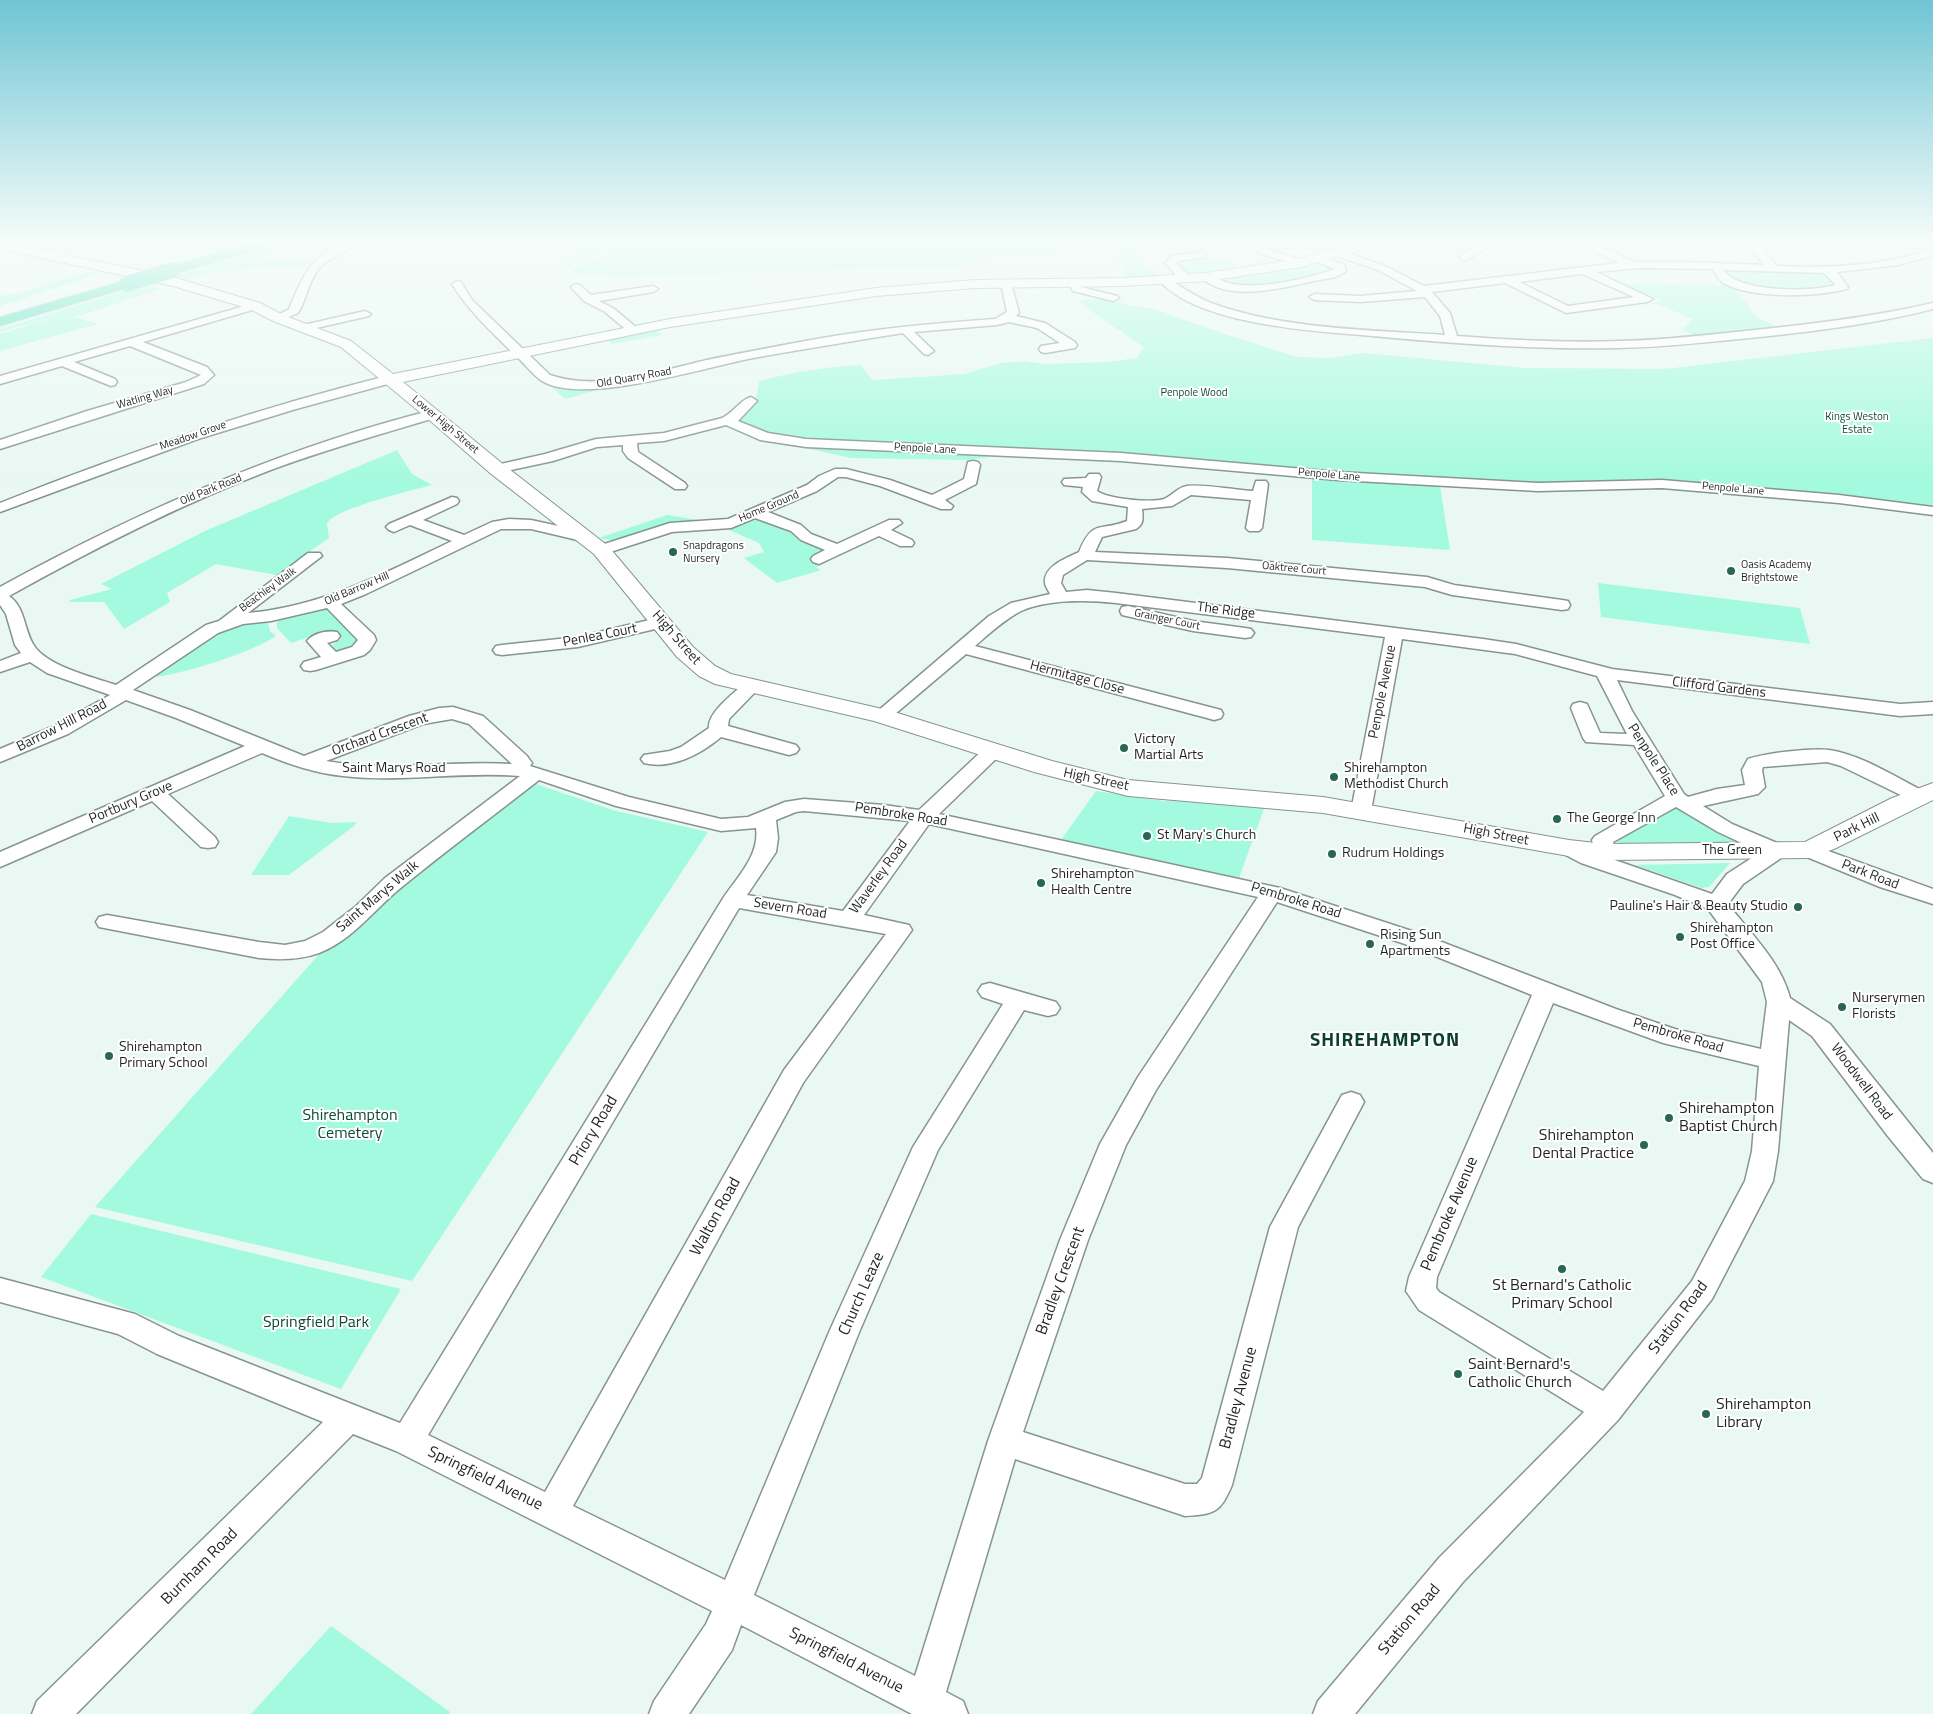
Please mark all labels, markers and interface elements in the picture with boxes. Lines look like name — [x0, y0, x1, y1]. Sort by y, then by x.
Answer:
street label: Old Quarry Road — [596, 365, 672, 391]
street label: Watling Way — [115, 384, 175, 412]
park label: Penpole Wood — [1160, 386, 1228, 400]
street label: Lower High Street — [409, 393, 481, 457]
park label: Kings Weston Estate — [1825, 410, 1889, 436]
street label: Meadow Grove — [158, 418, 228, 454]
street label: Penpole Lane — [894, 441, 956, 457]
street label: Penpole Lane — [1297, 466, 1361, 484]
street label: Old Park Road — [178, 472, 244, 508]
street label: Penpole Lane — [1701, 480, 1765, 498]
street label: Home Ground — [737, 488, 801, 526]
place label: Snapdragons Nursery — [683, 539, 744, 565]
marker: Snapdragons Nursery — [667, 546, 679, 558]
place label: Oasis Academy Brightstowe — [1741, 558, 1811, 584]
street label: Oaktree Court — [1261, 560, 1327, 578]
street label: Beachley Walk — [237, 565, 299, 615]
marker: Oasis Academy Brightstowe — [1725, 565, 1737, 577]
street label: Old Barrow Hill — [323, 569, 391, 609]
street label: The Ridge — [1196, 599, 1256, 623]
street label: High Street — [648, 607, 704, 669]
street label: Grainger Court — [1133, 607, 1201, 633]
street label: Penlea Court — [561, 621, 639, 651]
street label: Penpole Avenue — [1366, 644, 1400, 740]
street label: Hermitage Close — [1028, 657, 1126, 699]
street label: Clifford Gardens — [1671, 674, 1767, 702]
street label: Barrow Hill Road — [14, 696, 110, 756]
street label: Orchard Crescent — [330, 710, 430, 760]
street label: Penpole Place — [1623, 721, 1683, 799]
place label: Victory Martial Arts — [1134, 732, 1204, 764]
marker: Victory Martial Arts — [1118, 742, 1130, 754]
street label: Saint Marys Road — [342, 761, 446, 777]
place label: Shirehampton Methodist Church — [1344, 761, 1448, 794]
street label: High Street — [1062, 765, 1130, 795]
marker: Shirehampton Methodist Church — [1328, 771, 1340, 783]
street label: Portbury Grove — [87, 778, 175, 828]
street label: Pembroke Road — [854, 799, 948, 831]
street label: Park Hill — [1831, 810, 1883, 846]
place label: The George Inn — [1567, 811, 1656, 827]
marker: The George Inn — [1551, 813, 1563, 825]
street label: High Street — [1462, 820, 1530, 850]
place label: St Mary's Church — [1157, 828, 1256, 844]
marker: St Mary's Church — [1141, 830, 1153, 842]
street label: Waverley Road — [846, 836, 912, 918]
street label: The Green — [1702, 843, 1762, 859]
place label: Rudrum Holdings — [1342, 846, 1444, 862]
marker: Rudrum Holdings — [1326, 848, 1338, 860]
street label: Park Road — [1839, 856, 1901, 894]
street label: Saint Marys Walk — [333, 858, 423, 936]
place label: Shirehampton Health Centre — [1051, 867, 1134, 900]
marker: Shirehampton Health Centre — [1035, 877, 1047, 889]
street label: Pembroke Road — [1249, 879, 1343, 923]
street label: Severn Road — [752, 895, 828, 923]
place label: Pauline's Hair & Beauty Studio — [1609, 899, 1788, 915]
marker: Pauline's Hair & Beauty Studio — [1792, 901, 1804, 913]
place label: Shirehampton Post Office — [1690, 921, 1773, 954]
place label: Rising Sun Apartments — [1380, 928, 1450, 960]
marker: Shirehampton Post Office — [1674, 931, 1686, 943]
marker: Rising Sun Apartments — [1364, 938, 1376, 950]
place label: Nurserymen Florists — [1852, 991, 1925, 1024]
marker: Nurserymen Florists — [1836, 1001, 1848, 1013]
street label: Pembroke Road — [1631, 1015, 1725, 1057]
district label: SHIREHAMPTON — [1308, 1030, 1462, 1052]
place label: Shirehampton Primary School — [119, 1040, 208, 1072]
street label: Woodwell Road — [1827, 1040, 1895, 1124]
marker: Shirehampton Primary School — [103, 1050, 115, 1062]
street label: Priory Road — [566, 1092, 622, 1170]
place label: Shirehampton Baptist Church — [1679, 1099, 1778, 1137]
park label: Shirehampton Cemetery — [302, 1106, 398, 1144]
marker: Shirehampton Baptist Church — [1663, 1112, 1675, 1124]
place label: Shirehampton Dental Practice — [1532, 1126, 1634, 1164]
marker: Shirehampton Dental Practice — [1638, 1139, 1650, 1151]
street label: Pembroke Avenue — [1417, 1154, 1483, 1274]
street label: Walton Road — [687, 1175, 745, 1259]
street label: Bradley Crescent — [1033, 1224, 1089, 1338]
street label: Church Leaze — [835, 1249, 889, 1339]
marker: St Bernard's Catholic Primary School — [1556, 1263, 1568, 1275]
place label: St Bernard's Catholic Primary School — [1492, 1276, 1632, 1314]
street label: Station Road — [1645, 1278, 1713, 1358]
park label: Springfield Park — [263, 1313, 369, 1333]
street label: Bradley Avenue — [1216, 1345, 1262, 1451]
place label: Saint Bernard's Catholic Church — [1468, 1355, 1572, 1393]
marker: Saint Bernard's Catholic Church — [1452, 1368, 1464, 1380]
place label: Shirehampton Library — [1716, 1395, 1811, 1433]
marker: Shirehampton Library — [1700, 1408, 1712, 1420]
street label: Springfield Avenue — [424, 1443, 546, 1515]
street label: Burnham Road — [158, 1525, 242, 1609]
street label: Station Road — [1375, 1581, 1445, 1659]
street label: Springfield Avenue — [786, 1624, 906, 1698]

